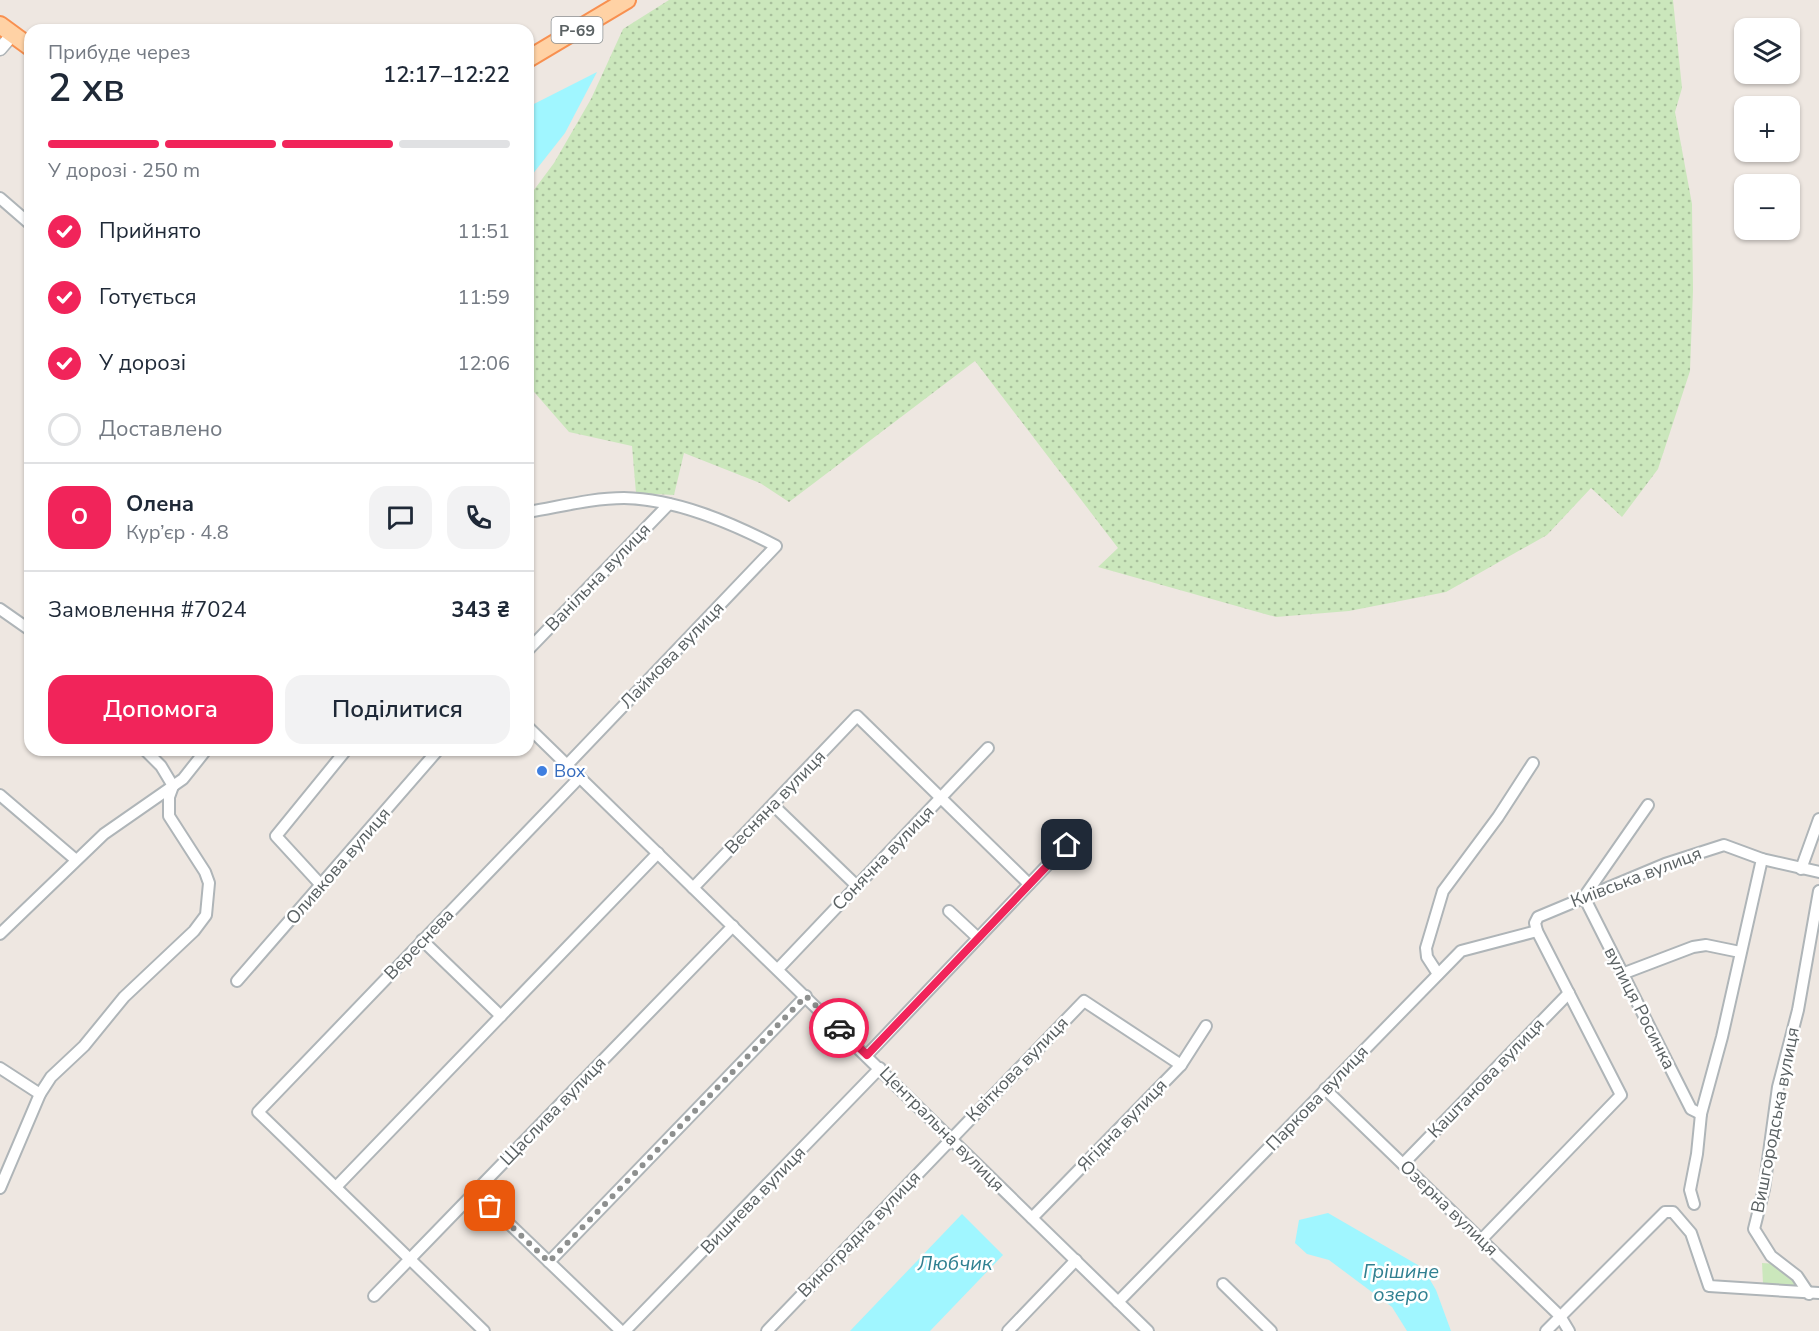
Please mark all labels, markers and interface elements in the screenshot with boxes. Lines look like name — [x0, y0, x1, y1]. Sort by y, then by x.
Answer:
road number: Р-69 — [552, 17, 602, 43]
map controls — [1734, 18, 1800, 240]
button: layers — [1734, 18, 1800, 84]
text: Прибуде через — [48, 39, 190, 66]
text: 12:17–12:22 — [383, 60, 510, 90]
text: 2 хв — [48, 62, 125, 115]
button: + — [1734, 96, 1800, 162]
text: У дорозі · 250 m — [48, 157, 200, 184]
button: − — [1734, 174, 1800, 240]
icon: check — [48, 215, 81, 248]
text: Прийнято — [99, 216, 201, 246]
text: 11:51 — [457, 218, 510, 245]
icon: check — [48, 281, 81, 314]
text: Готується — [99, 282, 197, 312]
text: 11:59 — [457, 284, 510, 311]
icon: check — [48, 347, 81, 380]
text: У дорозі — [99, 348, 186, 378]
text: 12:06 — [457, 350, 510, 377]
text: Доставлено — [99, 414, 223, 444]
button: chat — [369, 486, 432, 549]
button: phone — [447, 486, 510, 549]
text: Олена — [126, 489, 194, 519]
text: О — [71, 502, 88, 532]
street label: Ванільна вулиця — [540, 518, 656, 636]
text: Кур’єр · 4.8 — [126, 519, 229, 546]
text: Замовлення #7024 — [48, 595, 247, 625]
text: 343 ₴ — [451, 595, 510, 625]
street label: Лаймова вулиця — [615, 596, 729, 714]
button: Допомога — [48, 675, 273, 744]
button: Поділитися — [285, 675, 510, 744]
street label: Весняна вулиця — [719, 745, 831, 859]
place label: Box — [554, 759, 586, 783]
marker: Box — [535, 764, 549, 778]
street label: Сонячна вулиця — [827, 800, 939, 916]
street label: Оливкова вулиця — [280, 802, 396, 930]
pin — [1041, 819, 1092, 870]
icon: home — [1050, 828, 1083, 861]
street label: Київська вулиця — [1567, 841, 1705, 913]
street label: Вереснева — [379, 903, 459, 985]
street label: вулиця Росинка — [1599, 943, 1681, 1073]
courier — [809, 998, 869, 1058]
street label: Квіткова вулиця — [961, 1011, 1073, 1127]
icon: car — [823, 1012, 856, 1045]
street label: Каштанова вулиця — [1422, 1013, 1550, 1143]
street label: Вишгородська вулиця — [1745, 1025, 1805, 1215]
street label: Паркова вулиця — [1260, 1040, 1374, 1156]
street label: Щаслива вулиця — [495, 1051, 611, 1171]
street label: Центральна вулиця — [874, 1061, 1010, 1197]
street label: Ягідна вулиця — [1072, 1074, 1172, 1176]
street label: Вишнева вулиця — [695, 1141, 811, 1259]
street label: Озерна вулиця — [1395, 1155, 1503, 1261]
street label: Виноградна вулиця — [792, 1166, 926, 1302]
pin — [464, 1180, 515, 1231]
icon: bag — [473, 1189, 506, 1222]
water label: Любчик — [917, 1250, 993, 1277]
water label: Грішине озеро — [1363, 1258, 1439, 1308]

